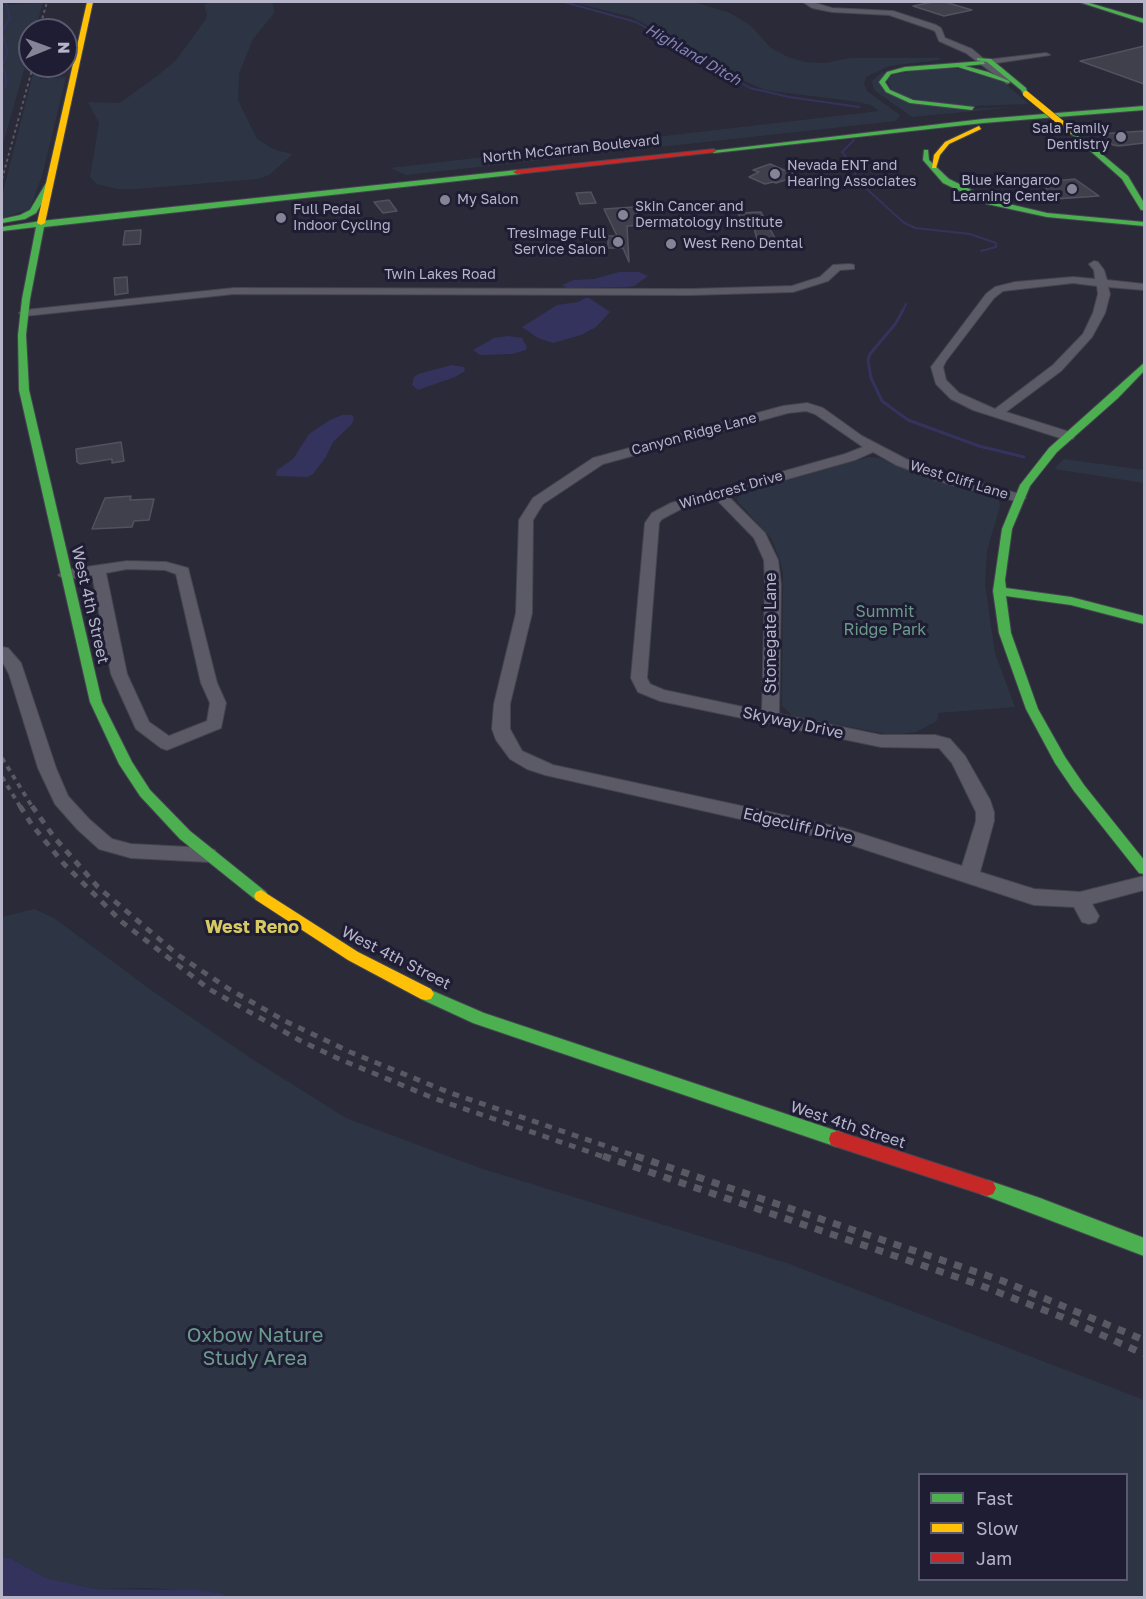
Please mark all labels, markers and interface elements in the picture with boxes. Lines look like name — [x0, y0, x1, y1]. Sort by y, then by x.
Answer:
north arrow — [18, 18, 78, 78]
water label: Highland Ditch — [642, 20, 744, 90]
text: N — [54, 41, 74, 54]
place label: Sala Family Dentistry — [1032, 121, 1109, 154]
marker: Sala Family Dentistry — [1114, 130, 1128, 144]
street label: North McCarran Boulevard — [482, 131, 660, 167]
place label: Nevada ENT and Hearing Associates — [787, 158, 916, 190]
marker: Nevada ENT and Hearing Associates — [768, 167, 782, 181]
place label: Blue Kangaroo Learning Center — [952, 173, 1060, 206]
marker: Blue Kangaroo Learning Center — [1065, 182, 1079, 196]
place label: My Salon — [457, 192, 519, 208]
marker: My Salon — [438, 193, 452, 207]
place label: Skin Cancer and Dermatology Institute — [635, 199, 783, 232]
place label: Full Pedal Indoor Cycling — [293, 202, 391, 234]
marker: Skin Cancer and Dermatology Institute — [616, 208, 630, 222]
marker: Full Pedal Indoor Cycling — [274, 211, 288, 225]
place label: TresImage Full Service Salon — [507, 226, 606, 258]
marker: TresImage Full Service Salon — [611, 235, 625, 249]
place label: West Reno Dental — [683, 236, 803, 252]
marker: West Reno Dental — [664, 237, 678, 251]
street label: Twin Lakes Road — [384, 267, 496, 283]
street label: Canyon Ridge Lane — [630, 409, 758, 459]
street label: West Cliff Lane — [908, 457, 1010, 503]
street label: Windcrest Drive — [677, 467, 785, 513]
street label: West 4th Street — [67, 544, 113, 666]
street label: Stonegate Lane — [761, 573, 781, 693]
park label: Summit Ridge Park — [844, 602, 926, 640]
street label: Skyway Drive — [741, 703, 845, 743]
street label: Edgecliff Drive — [741, 804, 855, 848]
district label: West Reno — [205, 916, 299, 938]
street label: West 4th Street — [338, 922, 454, 994]
street label: West 4th Street — [788, 1097, 908, 1153]
park label: Oxbow Nature Study Area — [187, 1324, 323, 1371]
legend — [918, 1473, 1128, 1581]
text: Fast — [976, 1487, 1013, 1509]
text: Slow — [976, 1517, 1018, 1539]
text: Jam — [976, 1547, 1012, 1569]

